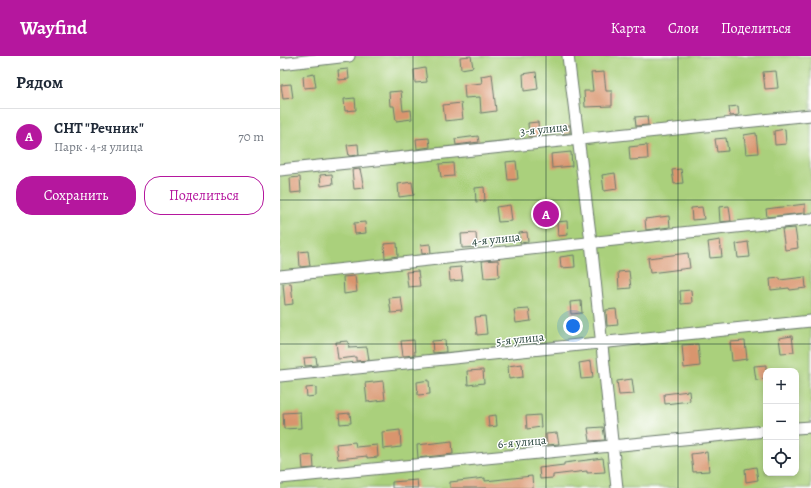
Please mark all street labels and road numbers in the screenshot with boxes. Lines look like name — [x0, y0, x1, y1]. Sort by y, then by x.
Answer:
street label: 3-я улица — [519, 118, 569, 139]
street label: 4-я улица — [471, 228, 521, 249]
street label: 5-я улица — [495, 328, 545, 349]
street label: 6-я улица — [497, 432, 547, 452]

